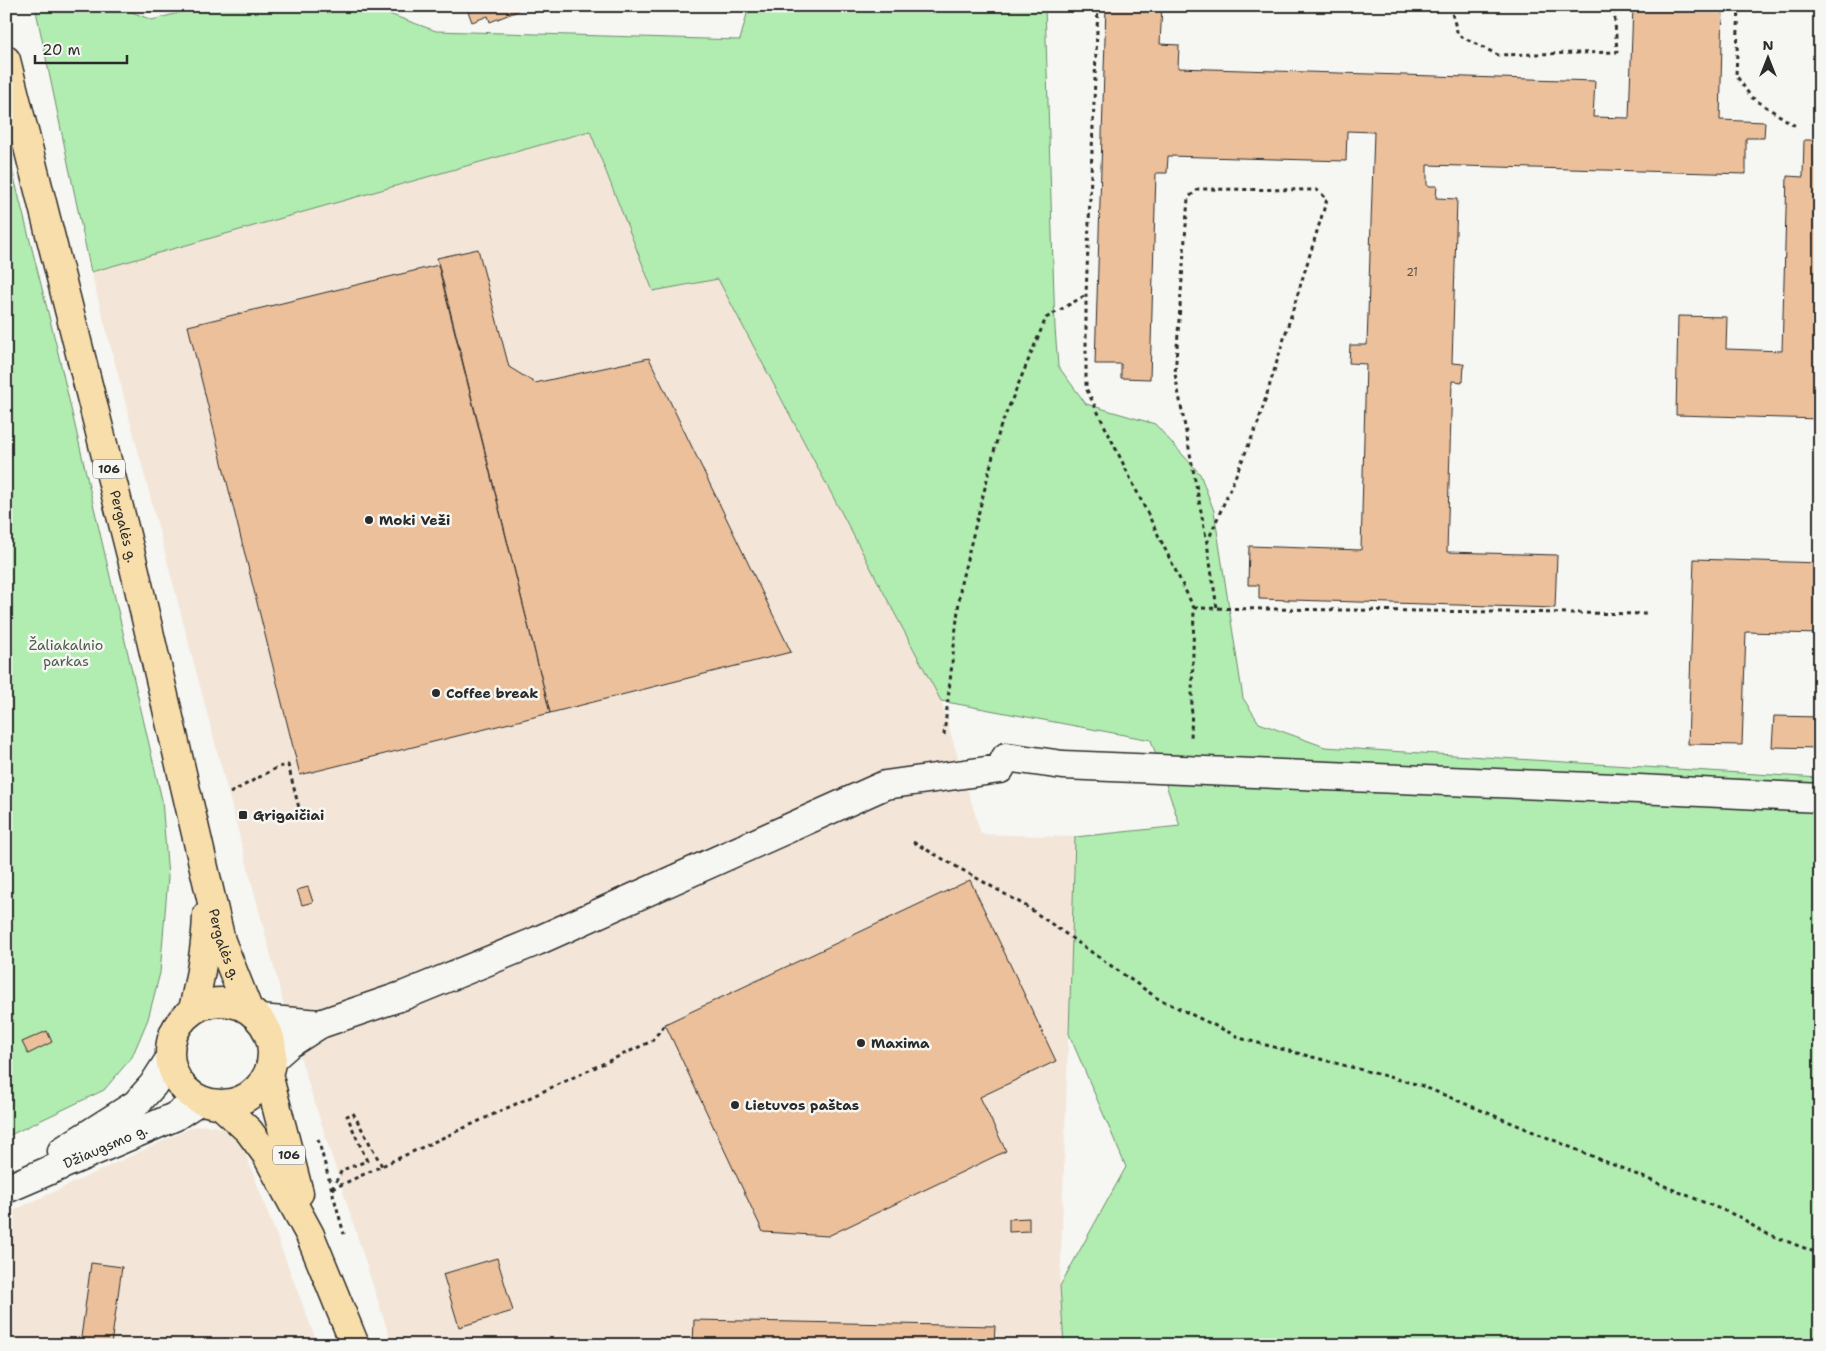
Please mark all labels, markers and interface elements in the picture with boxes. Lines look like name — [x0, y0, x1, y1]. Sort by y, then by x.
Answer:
scale bar — [35, 32, 128, 64]
north arrow — [1744, 32, 1794, 82]
text: N — [1762, 36, 1774, 54]
text: 20 m — [42, 40, 81, 60]
house number: 21 — [1406, 265, 1418, 280]
road number: 106 — [93, 459, 125, 478]
street label: Pergalės g. — [106, 488, 142, 564]
place label: Moki Veži — [379, 511, 450, 529]
marker: Moki Veži — [363, 514, 375, 526]
park label: Žaliakalnio parkas — [29, 636, 103, 670]
place label: Coffee break — [446, 684, 538, 702]
marker: Coffee break — [430, 687, 442, 699]
place label: Grigaičiai — [253, 806, 324, 824]
marker: Grigaičiai — [237, 809, 249, 821]
street label: Pergalės g. — [205, 907, 245, 983]
place label: Maxima — [871, 1034, 930, 1052]
marker: Maxima — [855, 1037, 867, 1049]
place label: Lietuvos paštas — [745, 1096, 859, 1114]
marker: Lietuvos paštas — [729, 1099, 741, 1111]
street label: Džiaugsmo g. — [60, 1120, 150, 1172]
road number: 106 — [273, 1146, 305, 1164]

